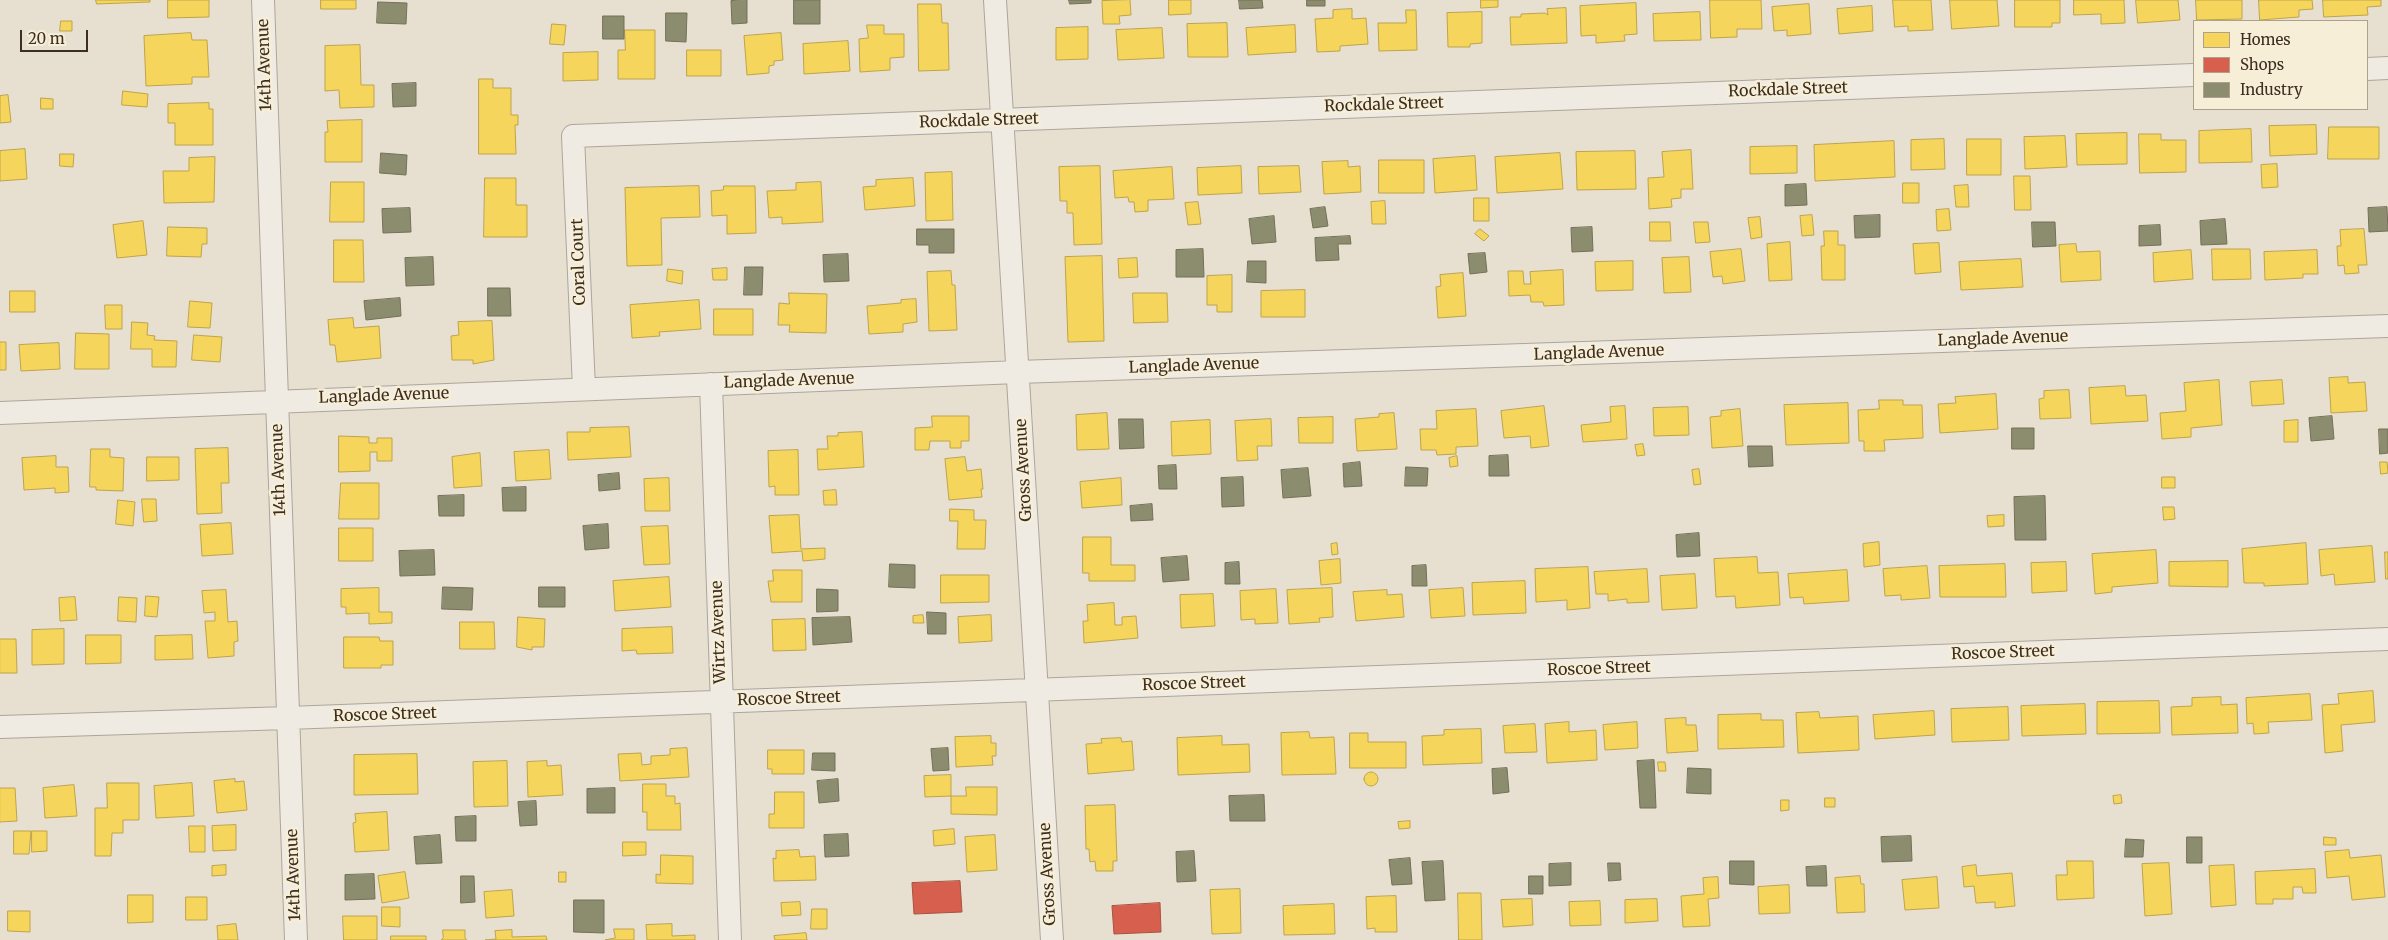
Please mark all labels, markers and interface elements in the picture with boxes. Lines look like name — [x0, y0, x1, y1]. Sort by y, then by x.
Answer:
street label: 14th Avenue — [254, 18, 276, 112]
scale bar — [22, 20, 90, 52]
legend — [2193, 20, 2368, 110]
text: 20 m — [28, 29, 65, 48]
text: Homes — [2240, 30, 2291, 49]
text: Shops — [2240, 55, 2284, 74]
street label: Rockdale Street — [1728, 78, 1848, 102]
text: Industry — [2240, 80, 2303, 99]
street label: Rockdale Street — [1324, 93, 1444, 117]
street label: Rockdale Street — [919, 109, 1039, 133]
street label: Coral Court — [568, 218, 590, 306]
street label: Langlade Avenue — [1937, 327, 2069, 351]
street label: Langlade Avenue — [1533, 341, 1665, 365]
street label: Langlade Avenue — [1128, 354, 1260, 378]
street label: Langlade Avenue — [723, 369, 855, 393]
street label: Langlade Avenue — [318, 384, 450, 408]
street label: Gross Avenue — [1012, 418, 1036, 522]
street label: 14th Avenue — [268, 423, 290, 517]
street label: Wirtz Avenue — [708, 580, 730, 684]
street label: Roscoe Street — [1951, 642, 2055, 664]
street label: Roscoe Street — [1547, 658, 1651, 680]
street label: Roscoe Street — [1142, 673, 1246, 695]
street label: Roscoe Street — [737, 688, 841, 710]
street label: Roscoe Street — [333, 704, 437, 726]
street label: Gross Avenue — [1036, 822, 1060, 926]
street label: 14th Avenue — [283, 828, 305, 922]

